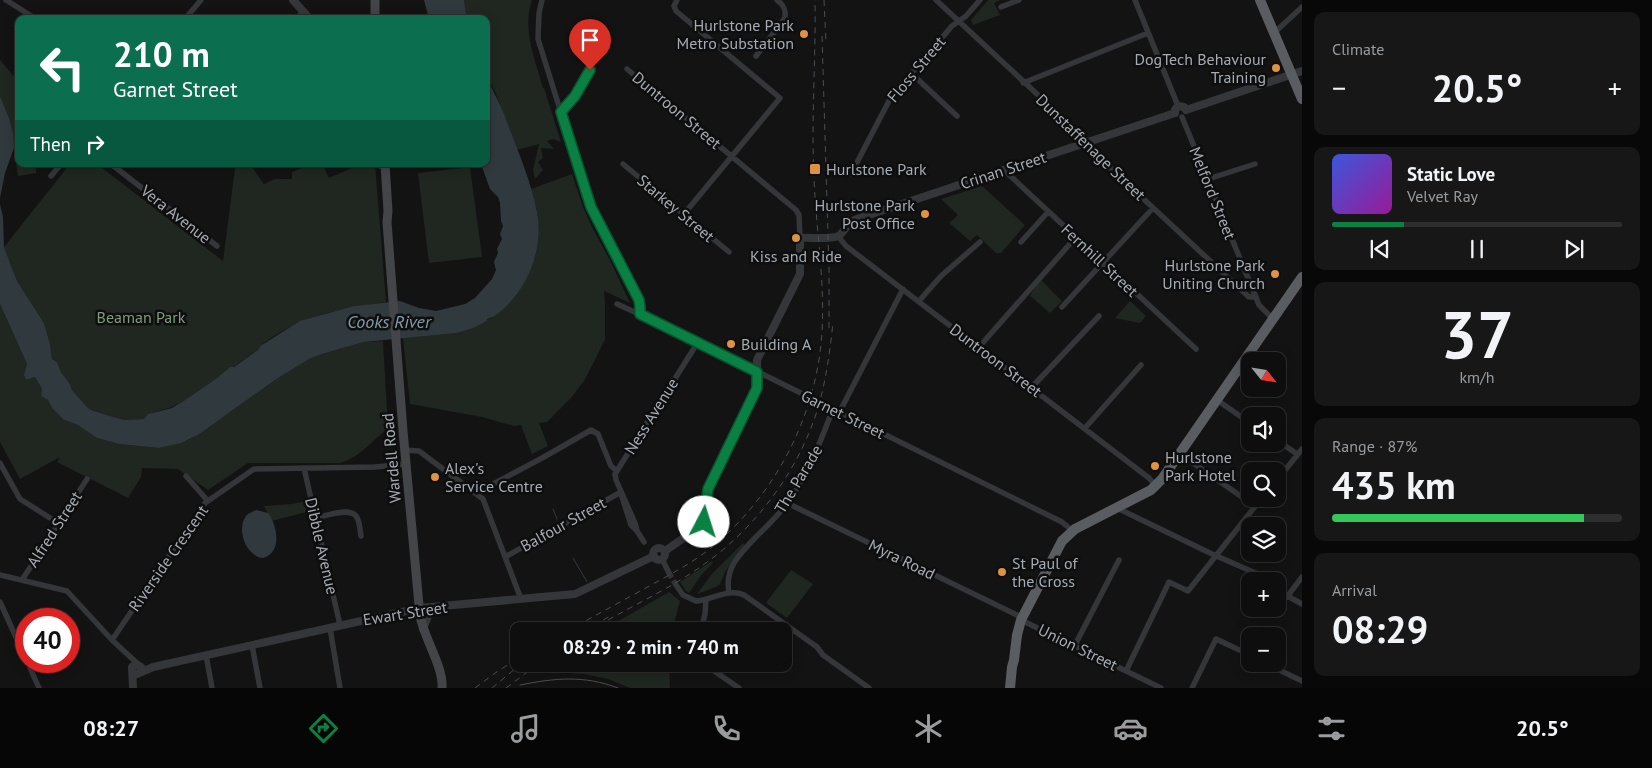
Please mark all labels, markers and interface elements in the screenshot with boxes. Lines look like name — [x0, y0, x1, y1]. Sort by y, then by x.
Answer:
place label: Hurlstone Park Metro Substation — [677, 15, 794, 53]
pin — [569, 19, 611, 70]
icon: arrive — [576, 26, 604, 54]
marker: Hurlstone Park Metro Substation — [798, 28, 810, 40]
text: 210 m — [113, 31, 210, 77]
street label: Floss Street — [883, 31, 950, 106]
icon: left — [30, 35, 95, 100]
text: Climate — [1332, 39, 1384, 59]
place label: DogTech Behaviour Training — [1135, 49, 1267, 87]
marker: DogTech Behaviour Training — [1270, 62, 1282, 74]
text: 20.5° — [1432, 63, 1522, 112]
street label: Duntroon Street — [629, 67, 726, 153]
text: − — [1332, 69, 1346, 106]
text: + — [1608, 69, 1622, 106]
text: Garnet Street — [113, 75, 238, 103]
street label: Dunstaffenage Street — [1032, 90, 1150, 205]
icon: right — [81, 130, 109, 158]
text: Then — [30, 132, 71, 156]
street label: Melford Street — [1185, 144, 1241, 243]
street label: Crinan Street — [958, 147, 1049, 193]
place label: Hurlstone Park — [826, 159, 927, 179]
marker: Hurlstone Park — [808, 162, 822, 176]
text: Static Love — [1407, 162, 1495, 186]
street label: Starkey Street — [633, 170, 719, 246]
street label: Vera Avenue — [136, 180, 215, 248]
text: Velvet Ray — [1407, 186, 1478, 206]
place label: Hurlstone Park Post Office — [814, 195, 915, 233]
marker: Hurlstone Park Post Office — [919, 208, 931, 220]
street label: Fernhill Street — [1057, 219, 1143, 301]
marker: Kiss and Ride — [790, 232, 802, 244]
icon: previous — [1366, 235, 1394, 263]
icon: pause — [1463, 235, 1491, 263]
icon: next — [1560, 235, 1588, 263]
place label: Kiss and Ride — [750, 246, 842, 266]
place label: Hurlstone Park Uniting Church — [1162, 255, 1265, 293]
marker: Hurlstone Park Uniting Church — [1269, 268, 1281, 280]
text: 37 — [1440, 292, 1514, 376]
park label: Beaman Park — [97, 307, 186, 327]
water label: Cooks River — [347, 310, 432, 333]
street label: Duntroon Street — [946, 319, 1046, 401]
place label: Building A — [741, 334, 812, 354]
marker: Building A — [725, 338, 737, 350]
north arrow — [1241, 352, 1286, 398]
map controls — [1241, 352, 1286, 672]
text: km/h — [1459, 367, 1495, 387]
street label: Ness Avenue — [620, 374, 682, 458]
street label: Garnet Street — [798, 385, 889, 443]
button: sound — [1241, 407, 1286, 452]
street label: Wardell Road — [377, 412, 405, 504]
text: Range · 87% — [1332, 436, 1417, 456]
street label: The Parade — [770, 441, 826, 517]
place label: Hurlstone Park Hotel — [1165, 447, 1236, 485]
place label: Alex's Service Centre — [445, 458, 543, 496]
marker: Hurlstone Park Hotel — [1149, 460, 1161, 472]
text: 435 km — [1332, 460, 1456, 509]
button: search — [1241, 462, 1286, 507]
marker: Alex's Service Centre — [429, 471, 441, 483]
street label: Alfred Street — [22, 487, 86, 571]
street label: Balfour Street — [517, 492, 610, 556]
position arrow — [677, 495, 729, 547]
street label: Dibble Avenue — [301, 496, 343, 596]
street label: Riverside Crescent — [124, 500, 212, 615]
button: layers — [1241, 517, 1286, 562]
street label: Myra Road — [865, 534, 939, 584]
place label: St Paul of the Cross — [1012, 553, 1078, 591]
marker: St Paul of the Cross — [996, 566, 1008, 578]
button: + — [1241, 572, 1286, 617]
text: Arrival — [1332, 580, 1377, 600]
street label: Ewart Street — [362, 596, 449, 630]
text: 08:29 — [1332, 604, 1428, 653]
speed limit sign: 40 — [15, 608, 80, 673]
street label: Union Street — [1035, 619, 1122, 675]
button: − — [1241, 627, 1286, 672]
text: 08:29 · 2 min · 740 m — [563, 635, 739, 659]
icon: directions — [306, 711, 341, 746]
icon: music — [508, 711, 543, 746]
icon: phone — [709, 711, 744, 746]
icon: climate — [911, 711, 946, 746]
icon: car — [1113, 711, 1148, 746]
icon: filters — [1314, 711, 1349, 746]
text: 08:27 — [83, 714, 139, 742]
text: 20.5° — [1516, 714, 1569, 742]

